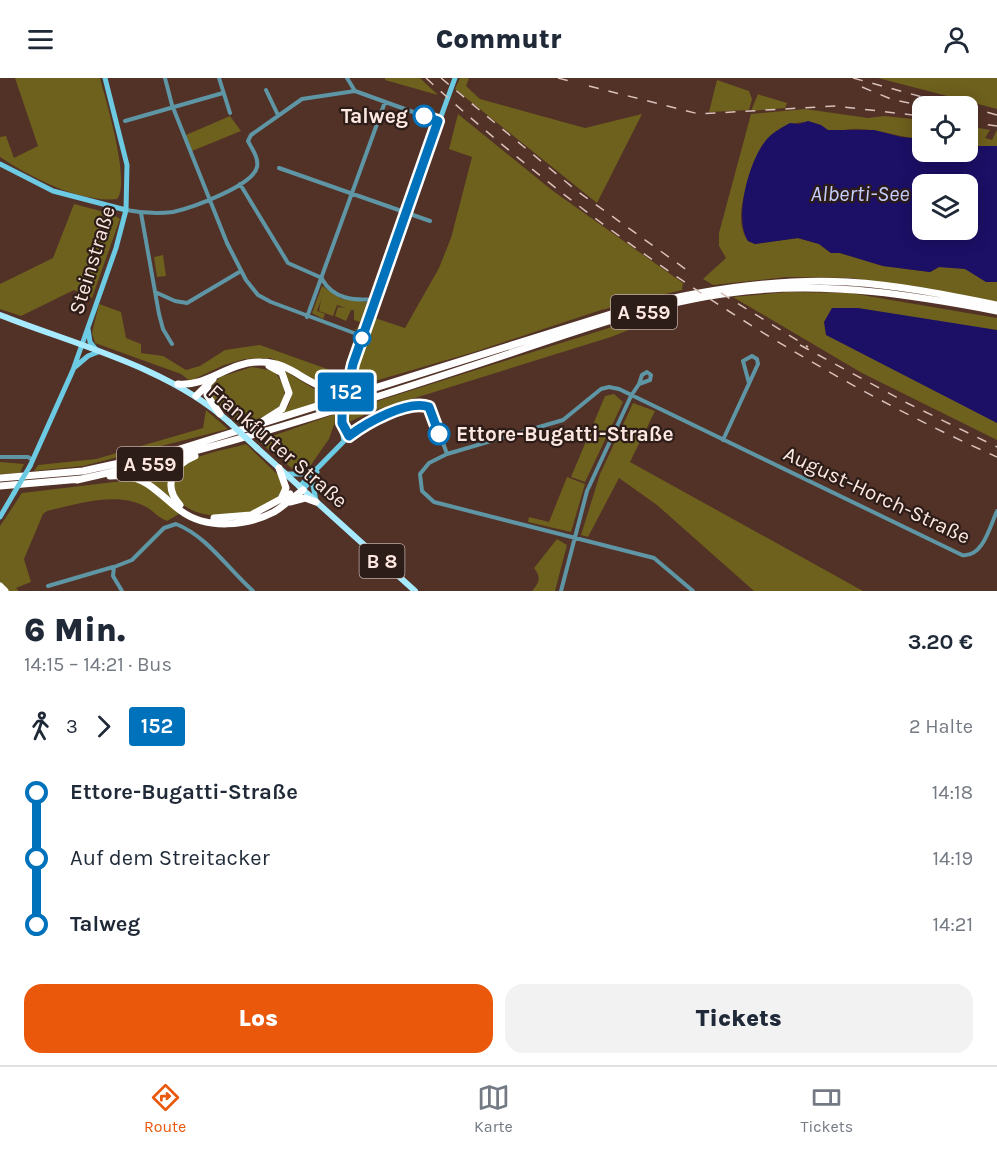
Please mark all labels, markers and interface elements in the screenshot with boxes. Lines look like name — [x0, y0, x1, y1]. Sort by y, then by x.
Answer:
icon: menu — [24, 23, 57, 56]
text: Commutr — [436, 23, 561, 55]
icon: person — [940, 23, 973, 56]
map controls — [912, 96, 978, 240]
button: locate — [912, 96, 978, 162]
place label: Talweg — [341, 104, 408, 128]
marker: Talweg — [413, 105, 435, 127]
button: layers — [912, 174, 978, 240]
water label: Alberti-See — [811, 181, 909, 207]
street label: Steinstraße — [64, 203, 120, 317]
road number: A 559 — [611, 295, 677, 329]
unlabelled marker — [353, 329, 371, 347]
line badge: 152 — [312, 372, 380, 412]
street label: Frankfurter Straße — [204, 379, 352, 513]
text: 152 — [330, 380, 362, 404]
place label: Ettore-Bugatti-Straße — [456, 422, 674, 446]
marker: Ettore-Bugatti-Straße — [428, 423, 450, 445]
street label: August-Horch-Straße — [780, 441, 974, 549]
road number: A 559 — [117, 447, 183, 481]
road number: B 8 — [360, 544, 404, 578]
text: 6 Min. — [24, 611, 125, 649]
text: 3.20 € — [908, 629, 973, 655]
text: 14:15 – 14:21 · Bus — [24, 653, 172, 676]
icon: walk — [24, 710, 57, 743]
icon: forward — [87, 710, 120, 743]
text: 152 — [141, 714, 173, 738]
text: 3 — [66, 715, 78, 738]
text: 2 Halte — [909, 715, 973, 738]
text: Ettore-Bugatti-Straße — [70, 779, 298, 805]
text: 14:18 — [932, 781, 973, 804]
text: Auf dem Streitacker — [70, 845, 270, 871]
text: 14:19 — [932, 847, 973, 870]
text: Talweg — [70, 911, 140, 937]
text: 14:21 — [932, 913, 973, 936]
button: Los — [24, 984, 493, 1053]
button: Tickets — [505, 984, 973, 1053]
tab: Route — [144, 1081, 186, 1136]
tab: Karte — [474, 1081, 513, 1136]
tab: Tickets — [800, 1081, 853, 1136]

